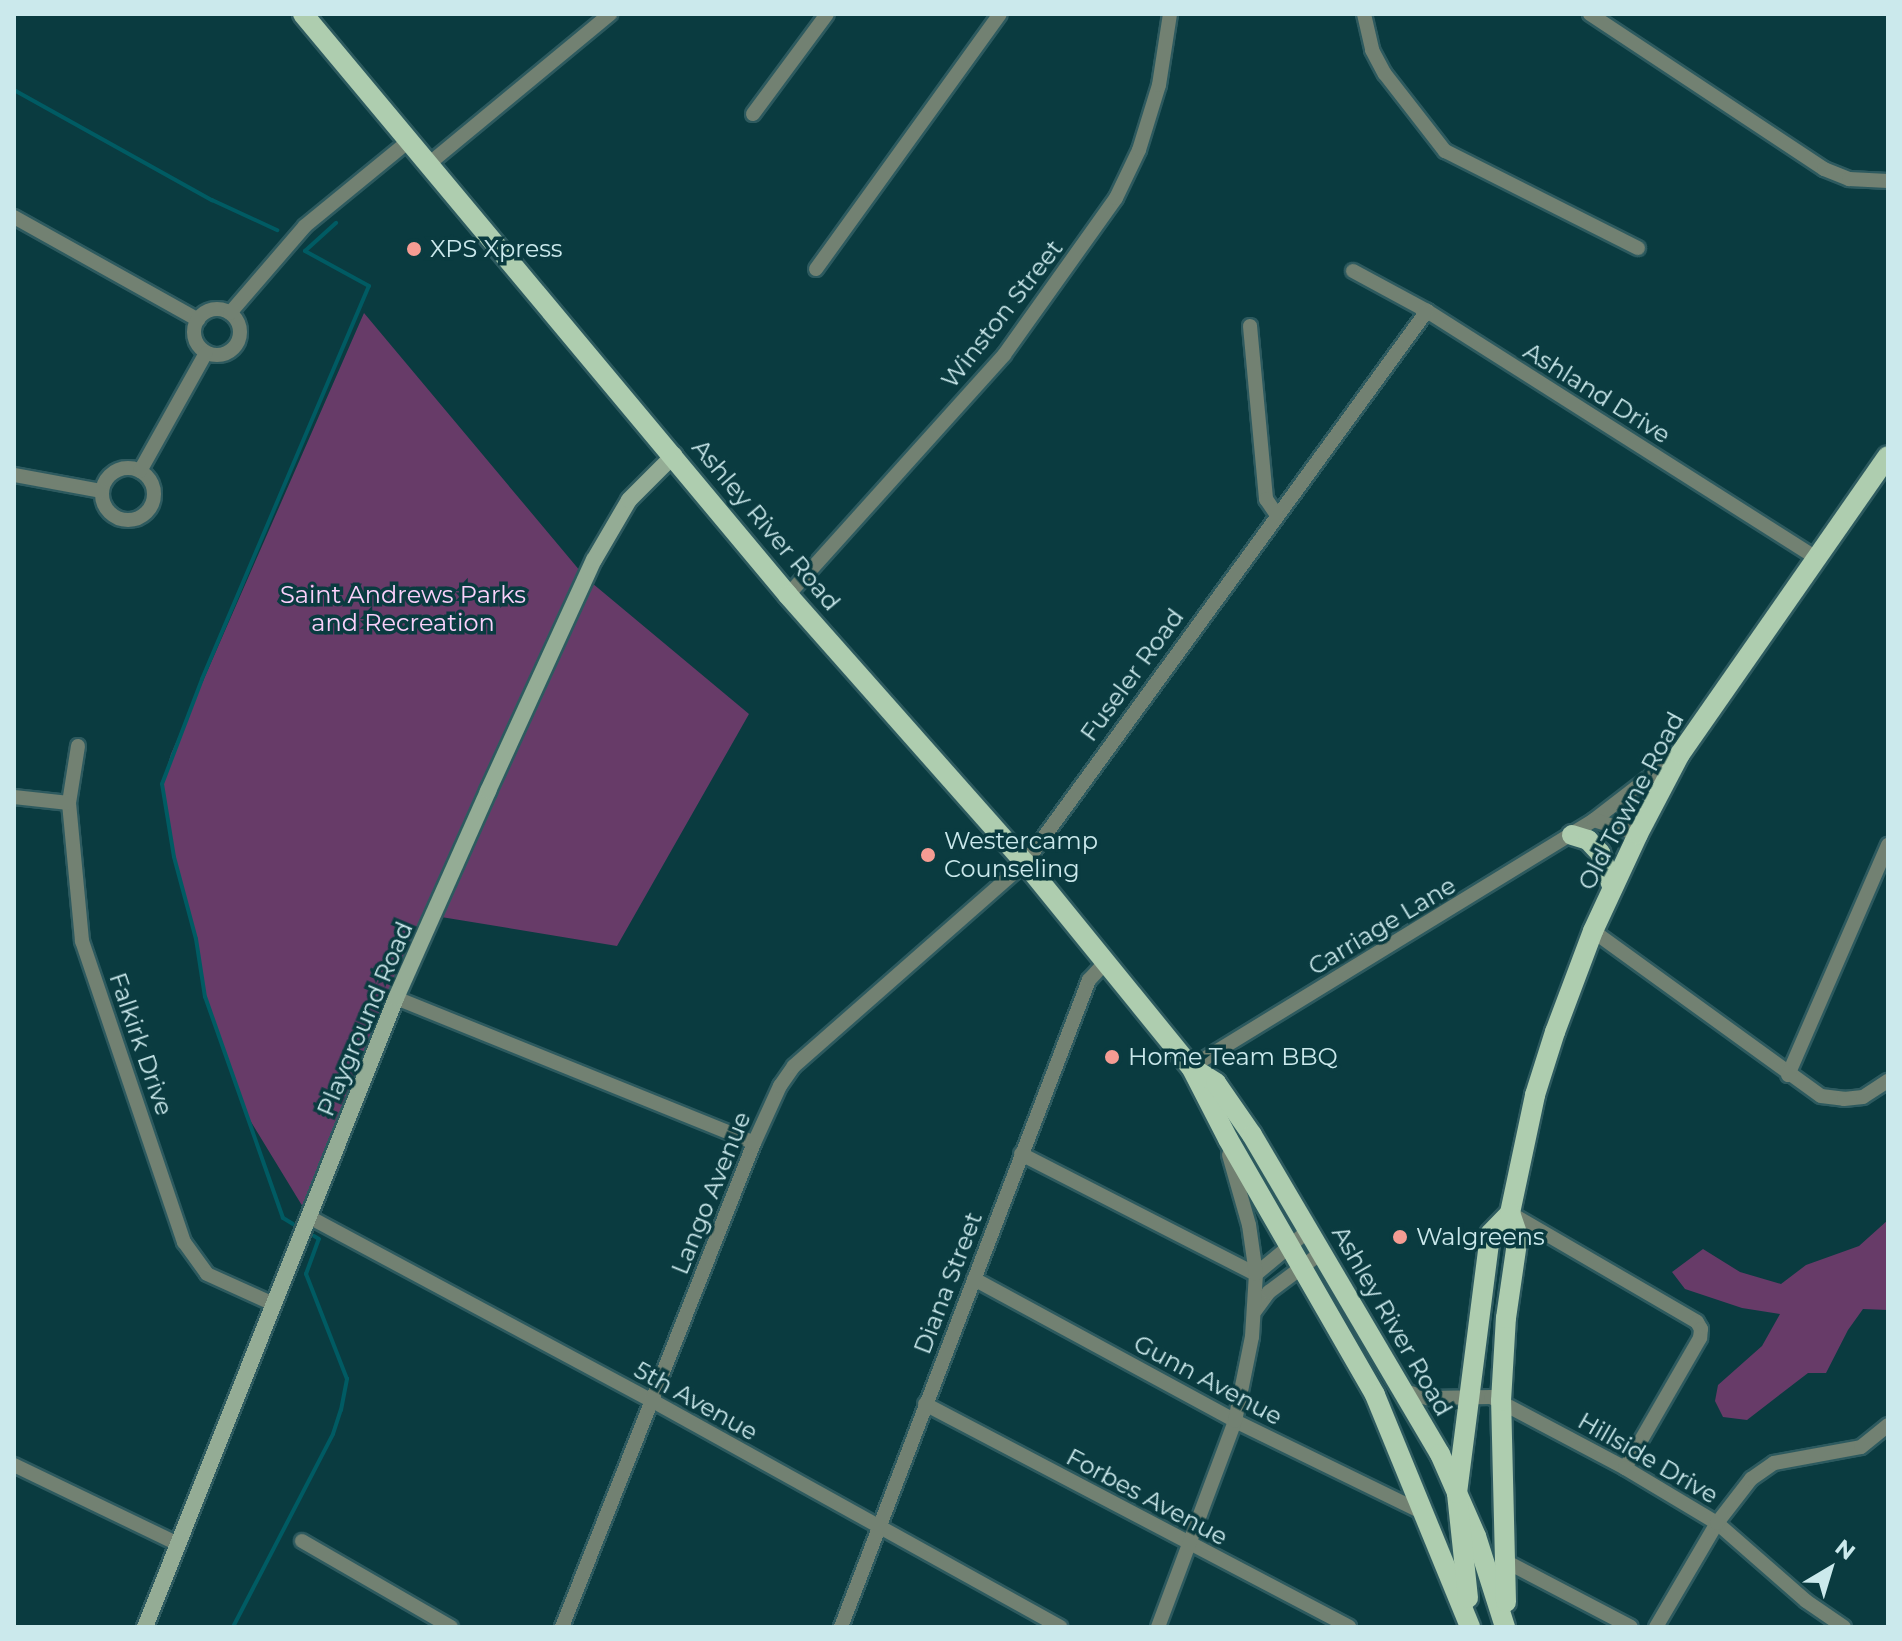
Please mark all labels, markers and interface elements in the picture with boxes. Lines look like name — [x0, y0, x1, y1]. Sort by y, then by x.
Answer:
street label: Winston Street — [935, 234, 1069, 394]
place label: XPS Xpress — [430, 235, 563, 263]
marker: XPS Xpress — [405, 240, 423, 258]
street label: Ashland Drive — [1518, 336, 1676, 450]
street label: Ashley River Road — [686, 433, 846, 617]
park label: Saint Andrews Parks and Recreation — [280, 581, 526, 637]
street label: Fuseler Road — [1074, 603, 1190, 747]
street label: Old Towne Road — [1572, 707, 1690, 895]
place label: Westercamp Counseling — [944, 827, 1098, 883]
marker: Westercamp Counseling — [919, 846, 937, 864]
street label: Carriage Lane — [1303, 871, 1461, 981]
street label: Playground Road — [311, 917, 419, 1121]
street label: Falkirk Drive — [103, 969, 179, 1119]
place label: Home Team BBQ — [1128, 1043, 1338, 1071]
marker: Home Team BBQ — [1103, 1048, 1121, 1066]
street label: Lango Avenue — [665, 1107, 757, 1279]
street label: Diana Street — [908, 1208, 988, 1358]
street label: Ashley River Road — [1326, 1221, 1458, 1421]
place label: Walgreens — [1416, 1223, 1545, 1251]
marker: Walgreens — [1391, 1228, 1409, 1246]
street label: Gunn Avenue — [1129, 1329, 1287, 1431]
street label: 5th Avenue — [629, 1355, 763, 1447]
street label: Hillside Drive — [1573, 1406, 1723, 1510]
street label: Forbes Avenue — [1061, 1442, 1233, 1552]
north arrow — [1790, 1529, 1870, 1609]
text: N — [1830, 1534, 1860, 1566]

